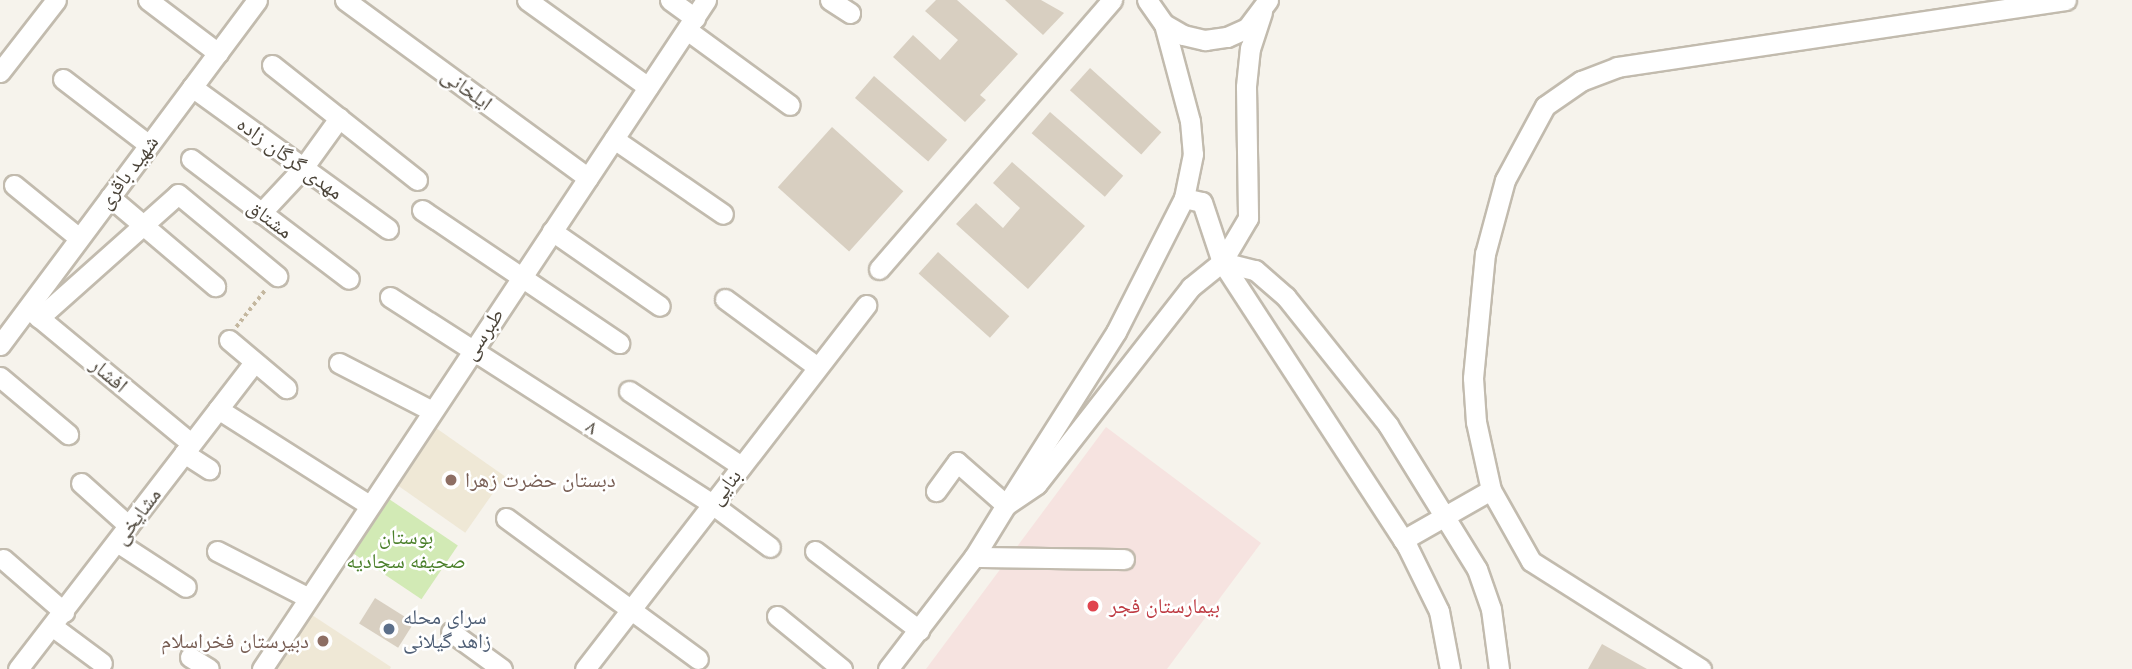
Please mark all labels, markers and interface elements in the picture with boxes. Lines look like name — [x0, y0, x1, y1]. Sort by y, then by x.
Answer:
street label: ایلخانی — [437, 62, 497, 116]
street label: مهدی گرگان زاده — [232, 111, 348, 205]
street label: شهید باقری — [92, 130, 164, 214]
street label: مشتاق — [242, 194, 298, 244]
street label: طبرسی — [457, 303, 509, 365]
street label: افشار — [85, 352, 133, 398]
street label: ۸ — [581, 414, 603, 440]
street label: بنایی — [703, 464, 747, 510]
place label: دبستان حضرت زهرا — [465, 467, 616, 493]
marker: دبستان حضرت زهرا — [443, 472, 459, 488]
street label: مشایخی — [108, 483, 166, 549]
park label: بوستان صحیفه سجادیه — [346, 524, 466, 574]
place label: بیمارستان فجر — [1109, 593, 1220, 619]
marker: بیمارستان فجر — [1083, 596, 1103, 616]
place label: سرای محله زاهد گیلانی — [403, 604, 491, 654]
marker: سرای محله زاهد گیلانی — [381, 621, 397, 637]
place label: دبیرستان فخراسلام — [161, 628, 309, 654]
marker: دبیرستان فخراسلام — [315, 633, 331, 649]

